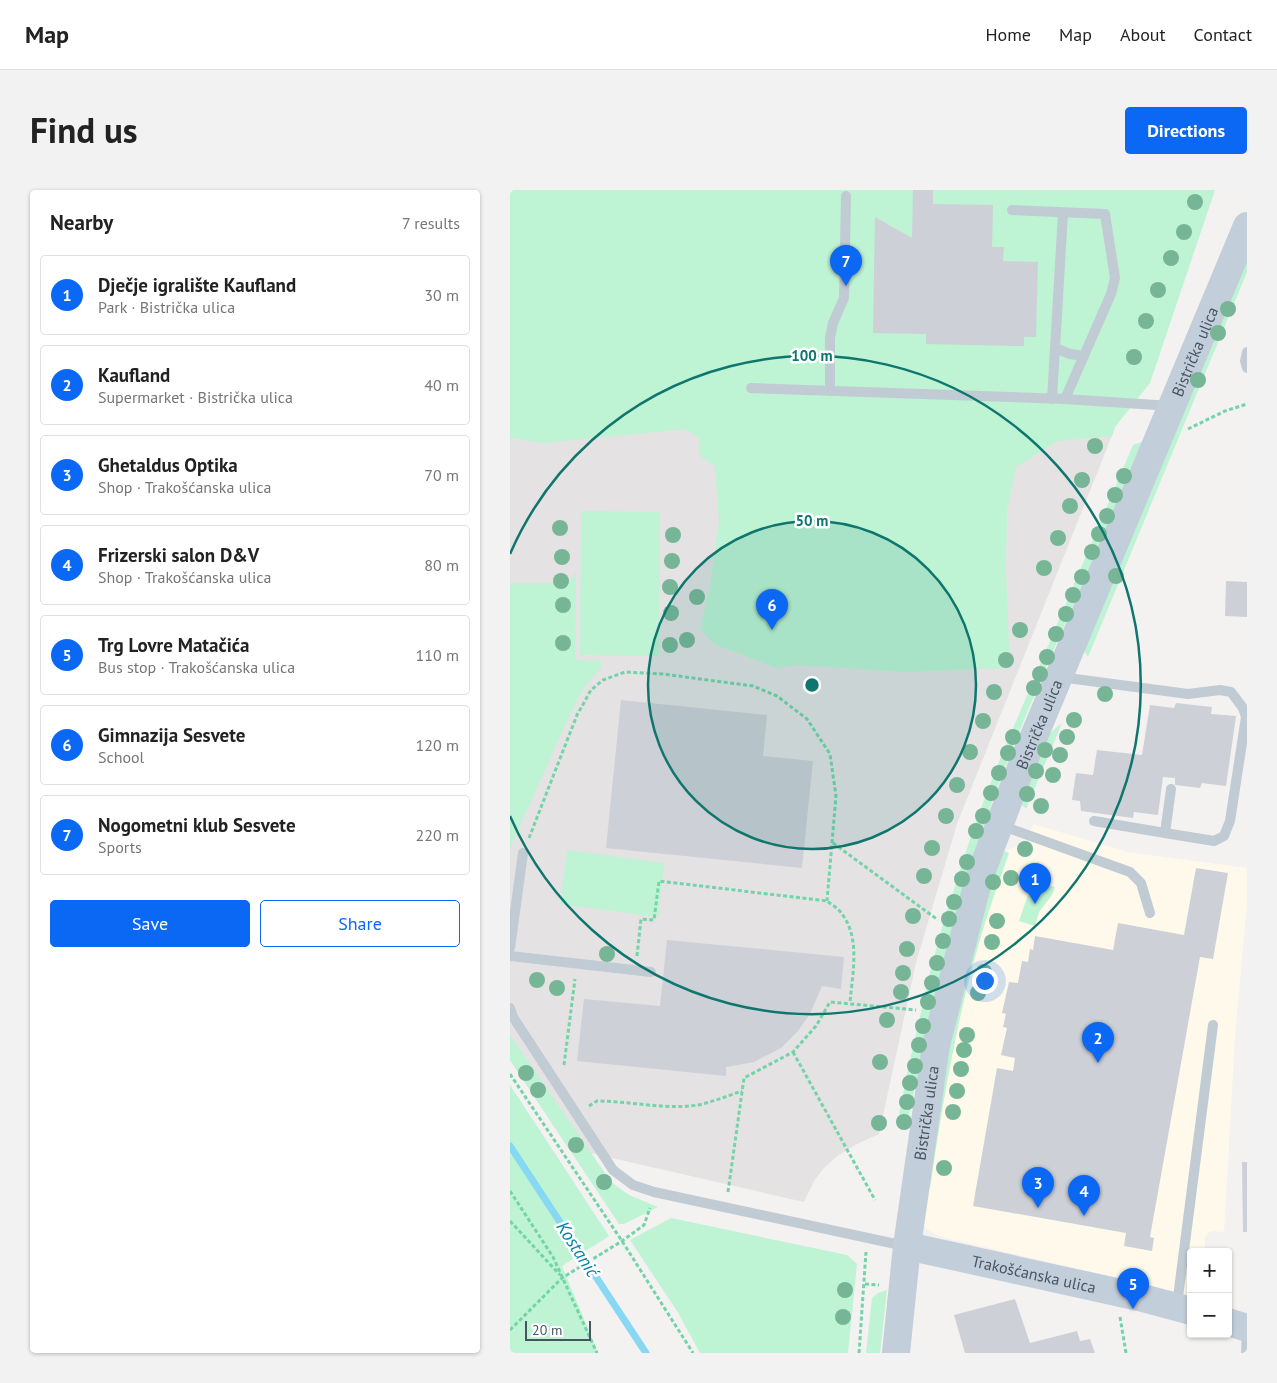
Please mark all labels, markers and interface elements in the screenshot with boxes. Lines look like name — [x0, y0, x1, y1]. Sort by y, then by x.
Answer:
text: Map — [25, 19, 69, 50]
text: Home — [985, 23, 1031, 46]
text: Map — [1059, 23, 1092, 46]
text: About — [1120, 23, 1166, 46]
text: Contact — [1194, 23, 1252, 46]
text: Find us — [30, 107, 138, 153]
button: Directions — [1125, 107, 1247, 154]
text: Nearby — [50, 209, 113, 236]
text: 7 results — [402, 213, 460, 233]
pin: 7 — [830, 245, 862, 286]
text: Dječje igralište Kaufland — [98, 273, 296, 297]
text: 1 — [62, 285, 72, 305]
text: 30 m — [424, 285, 459, 305]
text: Park · Bistrička ulica — [98, 297, 235, 317]
street label: Bistrička ulica — [1167, 304, 1222, 399]
text: 100 m — [791, 346, 833, 365]
text: Kaufland — [98, 363, 170, 387]
text: 2 — [62, 375, 72, 395]
text: 40 m — [424, 375, 459, 395]
text: Supermarket · Bistrička ulica — [98, 387, 293, 407]
text: Ghetaldus Optika — [98, 453, 238, 477]
text: 3 — [62, 465, 72, 485]
text: 70 m — [424, 465, 459, 485]
text: Shop · Trakošćanska ulica — [98, 477, 271, 497]
text: 50 m — [796, 511, 828, 530]
text: Frizerski salon D&V — [98, 543, 259, 567]
text: 4 — [62, 555, 72, 575]
text: 80 m — [424, 555, 459, 575]
text: Shop · Trakošćanska ulica — [98, 567, 271, 587]
pin: 6 — [756, 589, 788, 630]
text: Trg Lovre Matačića — [98, 633, 249, 657]
text: 5 — [62, 645, 72, 665]
text: 110 m — [416, 645, 459, 665]
text: Bus stop · Trakošćanska ulica — [98, 657, 295, 677]
centre of rings — [803, 676, 821, 694]
street label: Bistrička ulica — [1011, 676, 1067, 772]
text: Gimnazija Sesvete — [98, 723, 245, 747]
text: 6 — [62, 735, 72, 755]
text: 120 m — [416, 735, 459, 755]
text: School — [98, 747, 144, 767]
text: Nogometni klub Sesvete — [98, 813, 296, 837]
text: 7 — [62, 825, 72, 845]
text: 220 m — [416, 825, 459, 845]
text: Sports — [98, 837, 142, 857]
pin: 1 — [1019, 863, 1051, 904]
button: Save — [50, 900, 250, 947]
button: Share — [260, 900, 460, 947]
your location — [972, 968, 998, 994]
pin: 2 — [1082, 1022, 1114, 1063]
street label: Bistrička ulica — [909, 1064, 943, 1162]
pin: 3 — [1022, 1167, 1054, 1208]
pin: 4 — [1068, 1175, 1100, 1216]
water label: Kostanić — [551, 1217, 605, 1282]
map controls — [1187, 1248, 1232, 1338]
button: + — [1187, 1248, 1232, 1293]
street label: Trakošćanska ulica — [970, 1251, 1098, 1297]
pin: 5 — [1117, 1268, 1149, 1309]
button: − — [1187, 1293, 1232, 1338]
scale bar — [525, 1318, 591, 1341]
text: 20 m — [532, 1321, 562, 1339]

